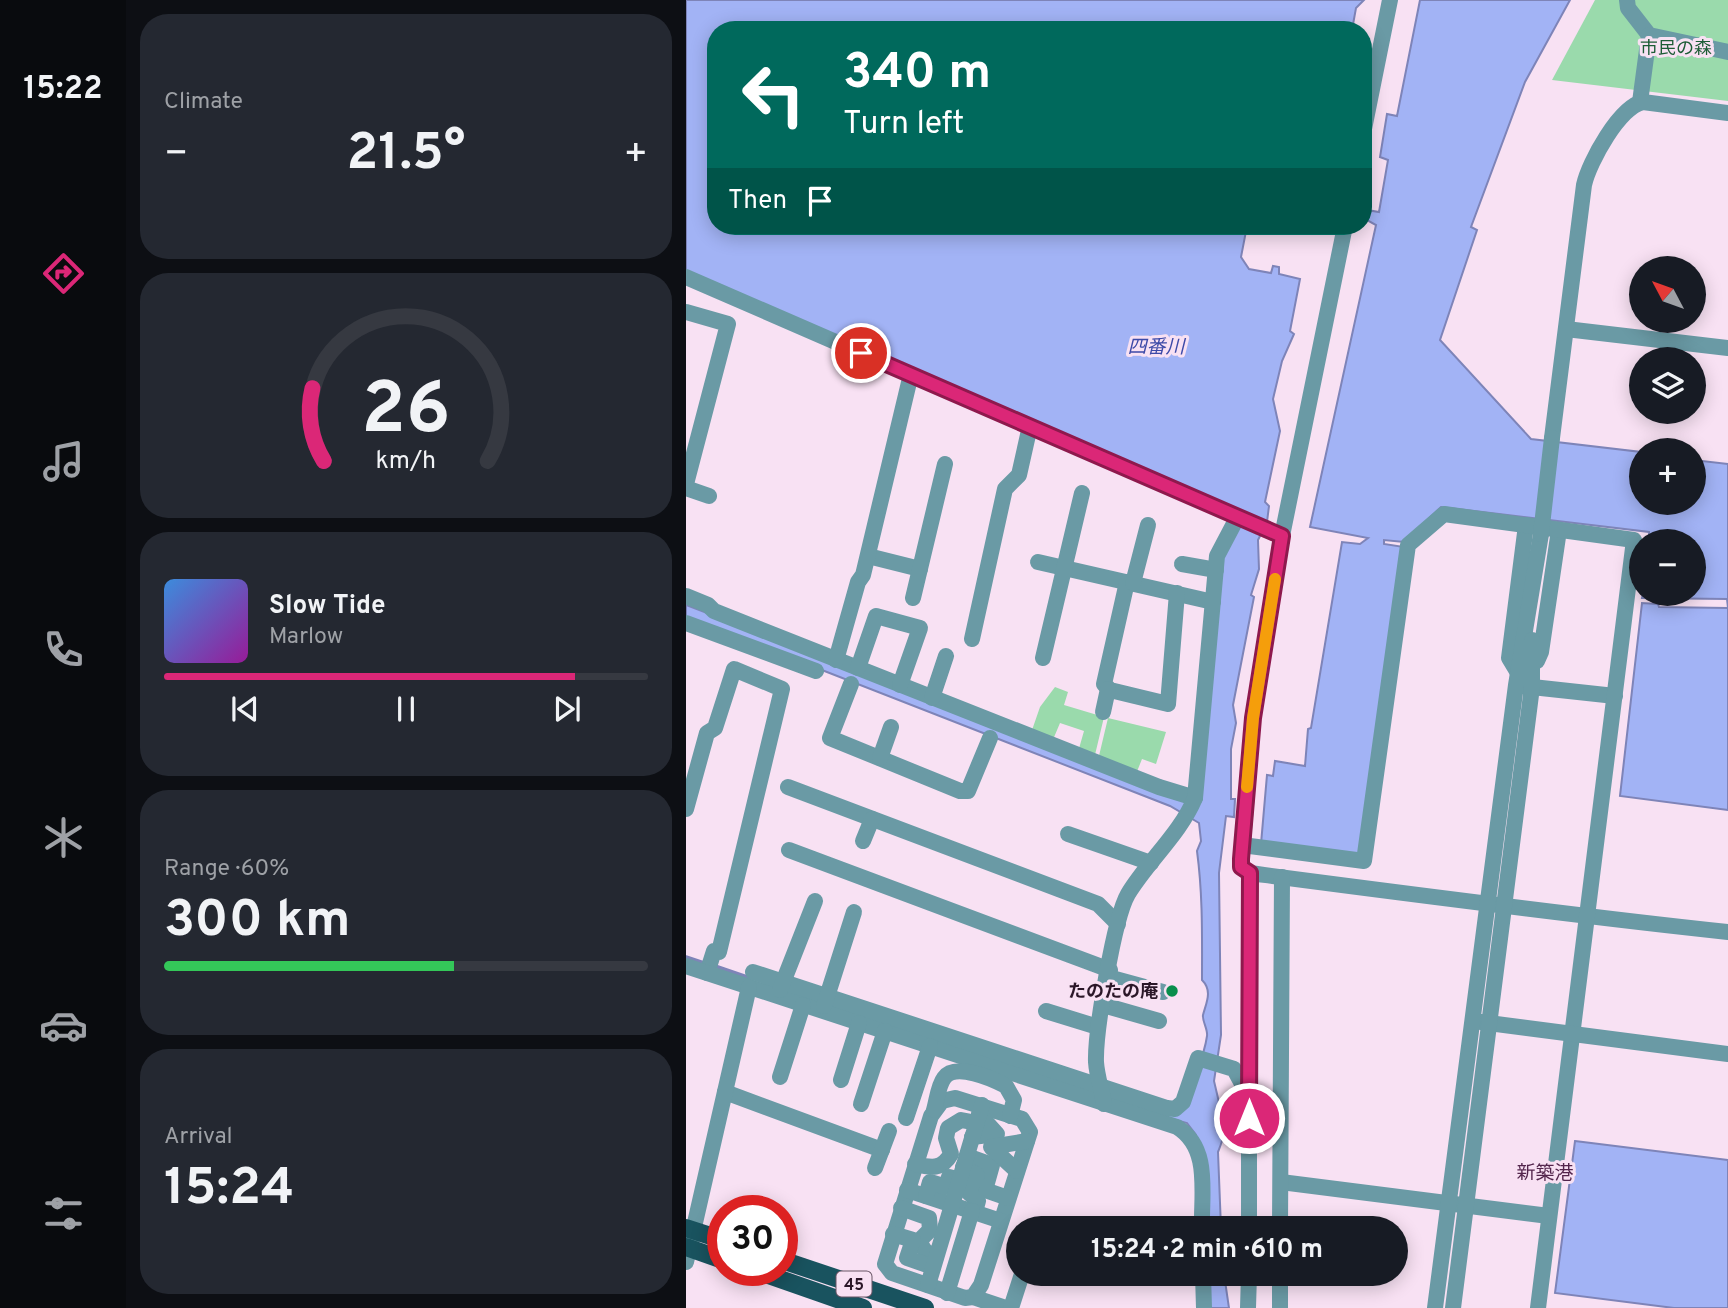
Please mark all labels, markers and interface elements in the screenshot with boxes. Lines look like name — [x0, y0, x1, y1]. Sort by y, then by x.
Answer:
park label: 市民の森 — [1640, 38, 1712, 61]
text: 340 m — [843, 44, 991, 106]
icon: left — [728, 49, 819, 140]
text: 15:22 — [23, 70, 103, 110]
text: Climate — [164, 88, 243, 117]
text: Turn left — [843, 105, 964, 145]
text: 21.5° — [347, 122, 465, 188]
text: − — [164, 131, 189, 180]
text: + — [623, 131, 648, 180]
icon: arrive — [801, 182, 839, 220]
text: Then — [728, 185, 787, 218]
icon: directions — [39, 249, 88, 298]
north arrow — [1629, 256, 1706, 332]
map controls — [1629, 256, 1706, 606]
pin — [831, 323, 891, 383]
icon: arrive — [842, 334, 880, 372]
water label: 四番川 — [1127, 336, 1186, 360]
button: layers — [1629, 347, 1706, 424]
text: 26 — [361, 368, 451, 460]
icon: music — [39, 437, 88, 486]
button: + — [1629, 438, 1706, 515]
text: km/h — [376, 446, 436, 478]
button: − — [1629, 529, 1706, 606]
text: Slow Tide — [269, 590, 386, 623]
text: Marlow — [269, 623, 343, 652]
icon: phone — [39, 625, 88, 674]
icon: previous — [226, 690, 264, 728]
icon: pause — [387, 690, 425, 728]
icon: next — [548, 690, 586, 728]
icon: climate — [39, 813, 88, 862]
text: Range · 60% — [164, 855, 289, 884]
text: 300 km — [164, 889, 351, 955]
place label: たのたの庵 — [1068, 981, 1158, 1004]
marker: たのたの庵 — [1164, 983, 1180, 999]
icon: car — [39, 1001, 88, 1050]
position arrow — [1212, 1081, 1286, 1155]
text: Arrival — [164, 1123, 233, 1152]
text: 15:24 — [164, 1157, 294, 1223]
district label: 新築港 — [1516, 1162, 1574, 1186]
icon: filters — [39, 1189, 88, 1238]
speed limit sign: 30 — [707, 1195, 798, 1286]
text: 15:24 · 2 min · 610 m — [1091, 1234, 1323, 1267]
road number: 45 — [836, 1272, 872, 1296]

